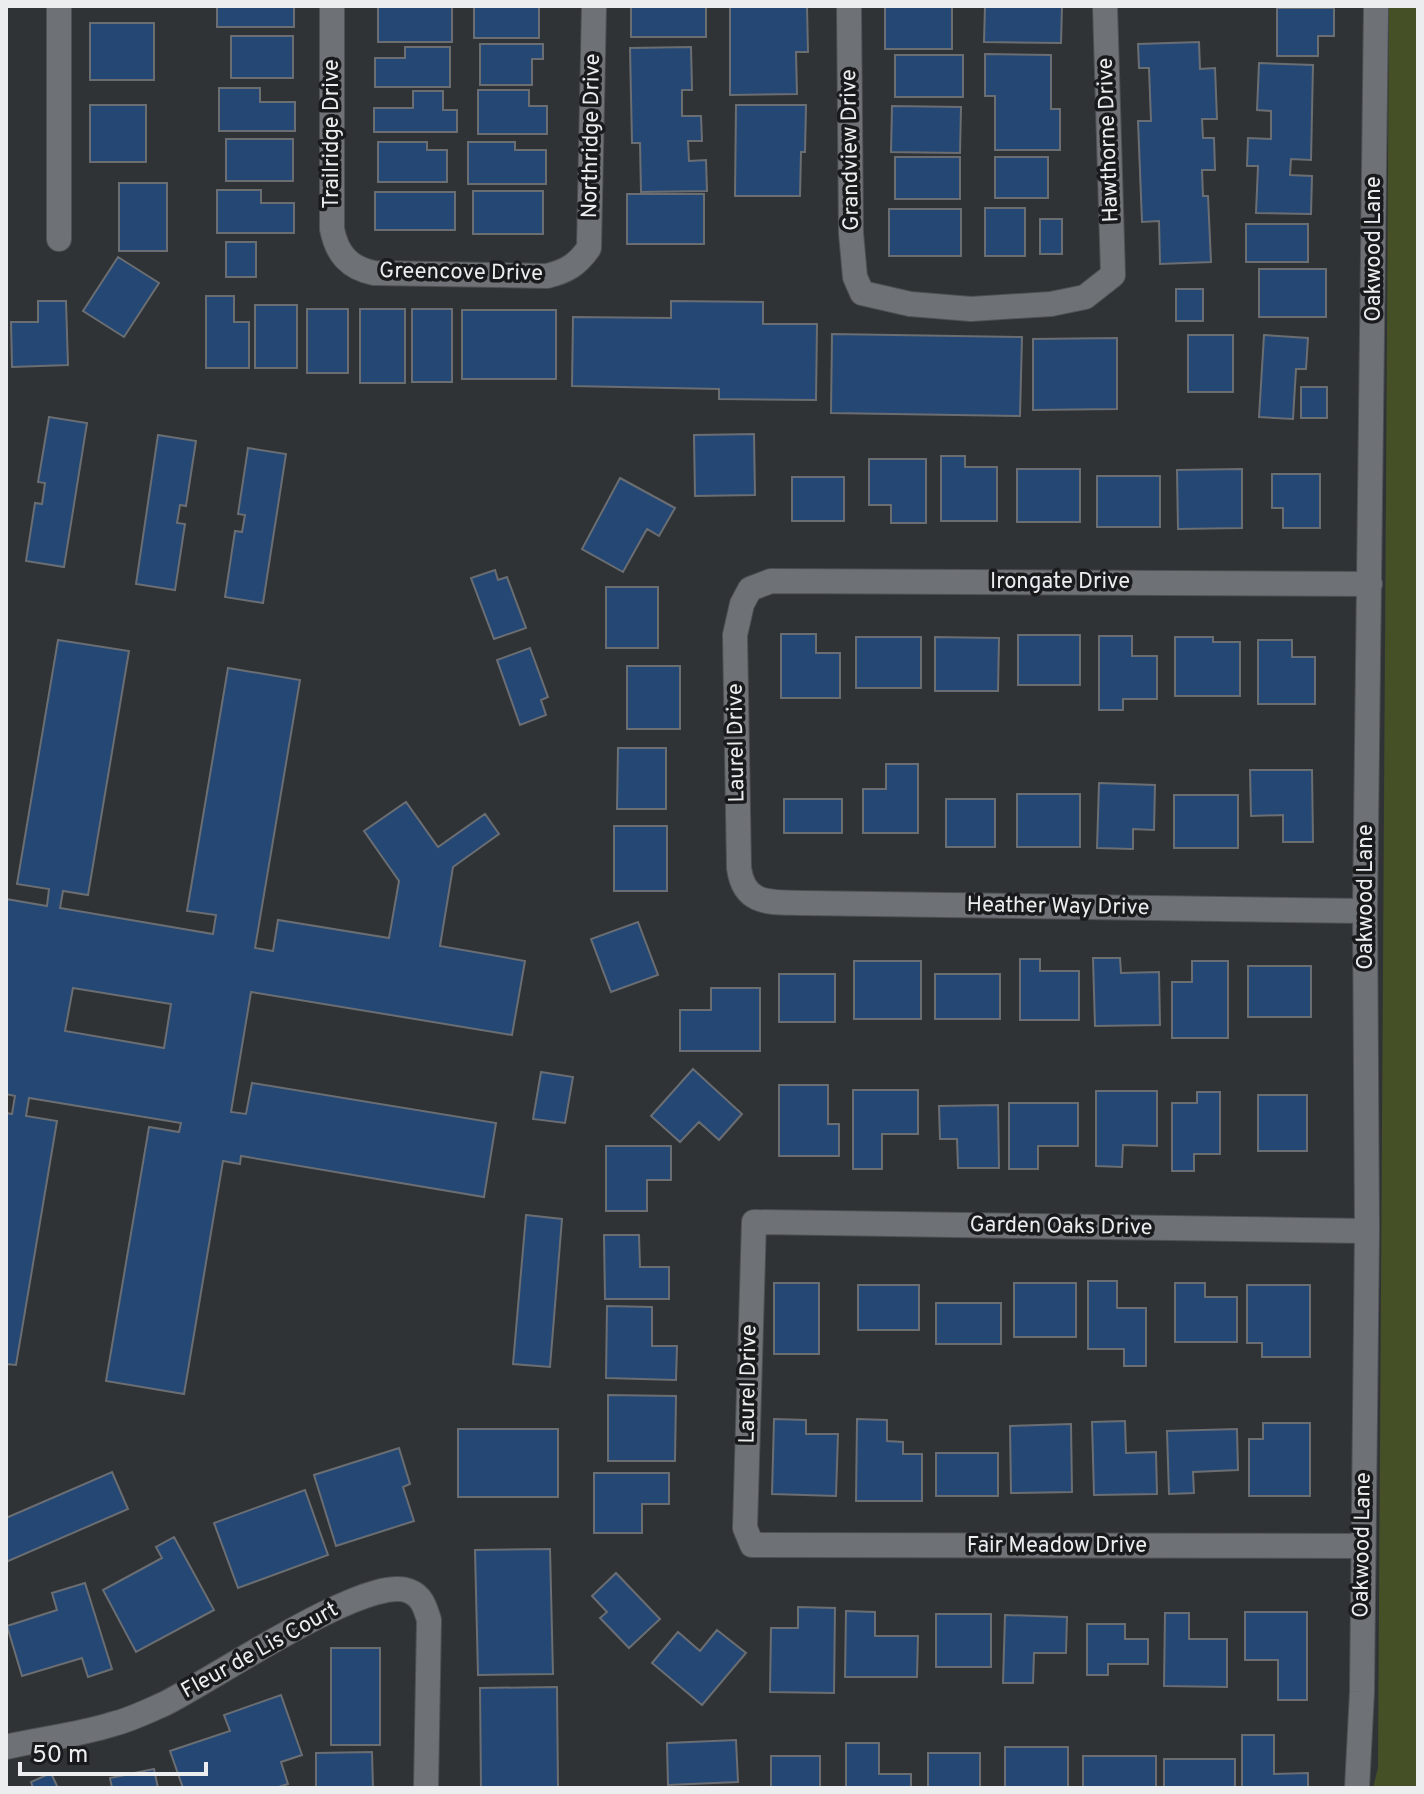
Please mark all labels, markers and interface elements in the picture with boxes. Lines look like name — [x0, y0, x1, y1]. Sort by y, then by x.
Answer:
street label: Northridge Drive — [577, 53, 607, 219]
street label: Hawthorne Drive — [1093, 57, 1125, 223]
street label: Trailridge Drive — [319, 59, 346, 209]
street label: Grandview Drive — [836, 69, 866, 231]
street label: Oakwood Lane — [1361, 176, 1388, 322]
street label: Greencove Drive — [379, 258, 543, 288]
street label: Irongate Drive — [990, 569, 1130, 596]
street label: Laurel Drive — [722, 683, 752, 803]
street label: Oakwood Lane — [1353, 824, 1380, 970]
street label: Heather Way Drive — [966, 892, 1150, 922]
street label: Garden Oaks Drive — [969, 1212, 1153, 1242]
street label: Laurel Drive — [734, 1324, 764, 1444]
street label: Oakwood Lane — [1348, 1472, 1378, 1618]
street label: Fair Meadow Drive — [967, 1533, 1147, 1560]
street label: Fleur de Lis Court — [177, 1597, 343, 1705]
scale bar — [20, 1726, 206, 1776]
text: 50 m — [32, 1741, 88, 1771]

